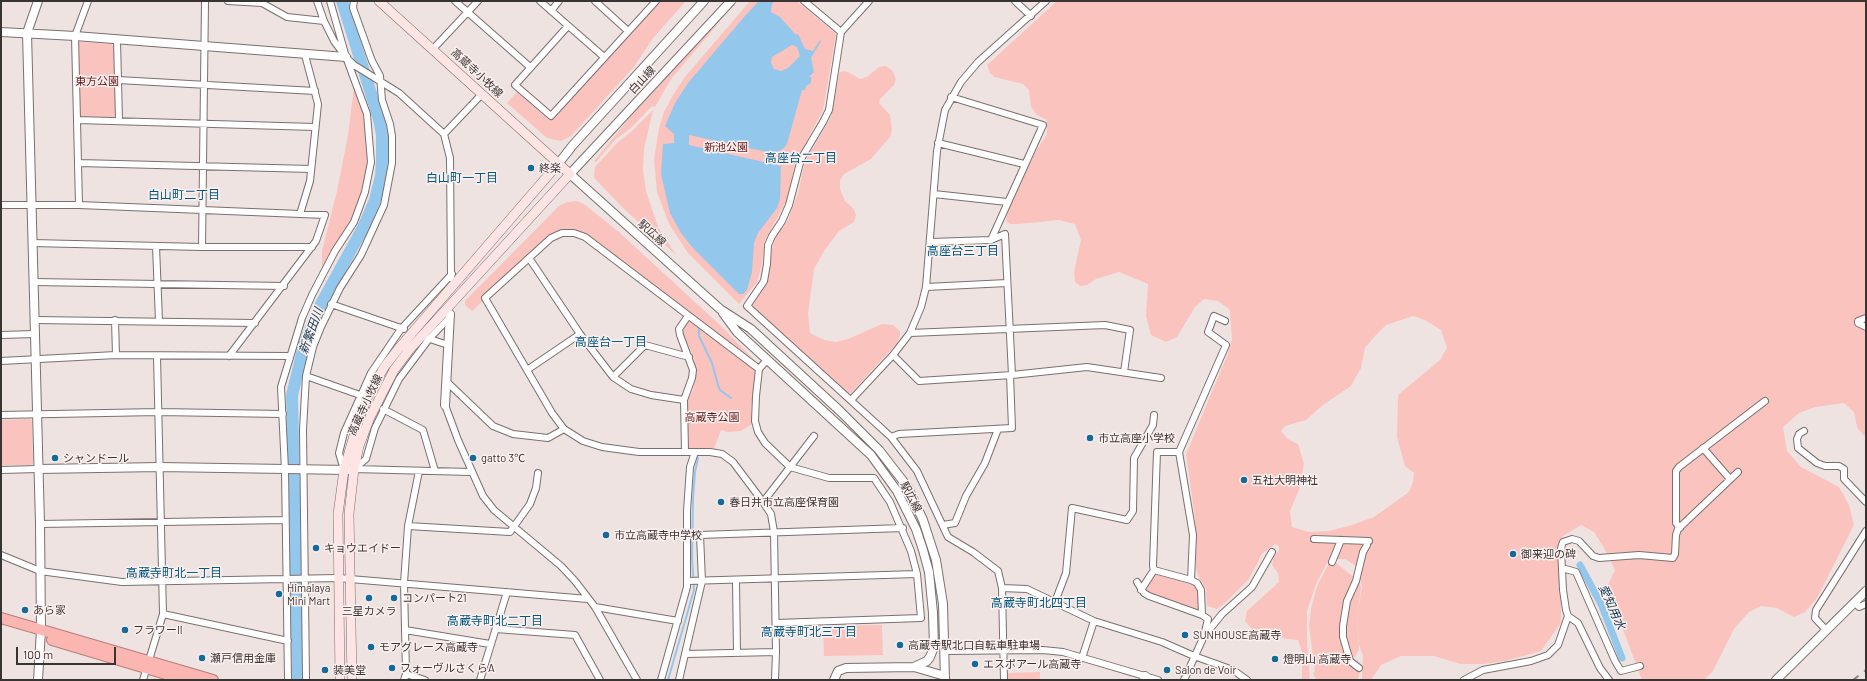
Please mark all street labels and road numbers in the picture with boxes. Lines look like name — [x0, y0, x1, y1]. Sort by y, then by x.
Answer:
street label: 高蔵寺小牧線 — [448, 46, 506, 100]
street label: 白山線 — [626, 63, 658, 97]
street label: 駅広線 — [635, 217, 669, 249]
street label: 高蔵寺小牧線 — [345, 372, 385, 438]
street label: 駅広線 — [897, 479, 925, 515]

